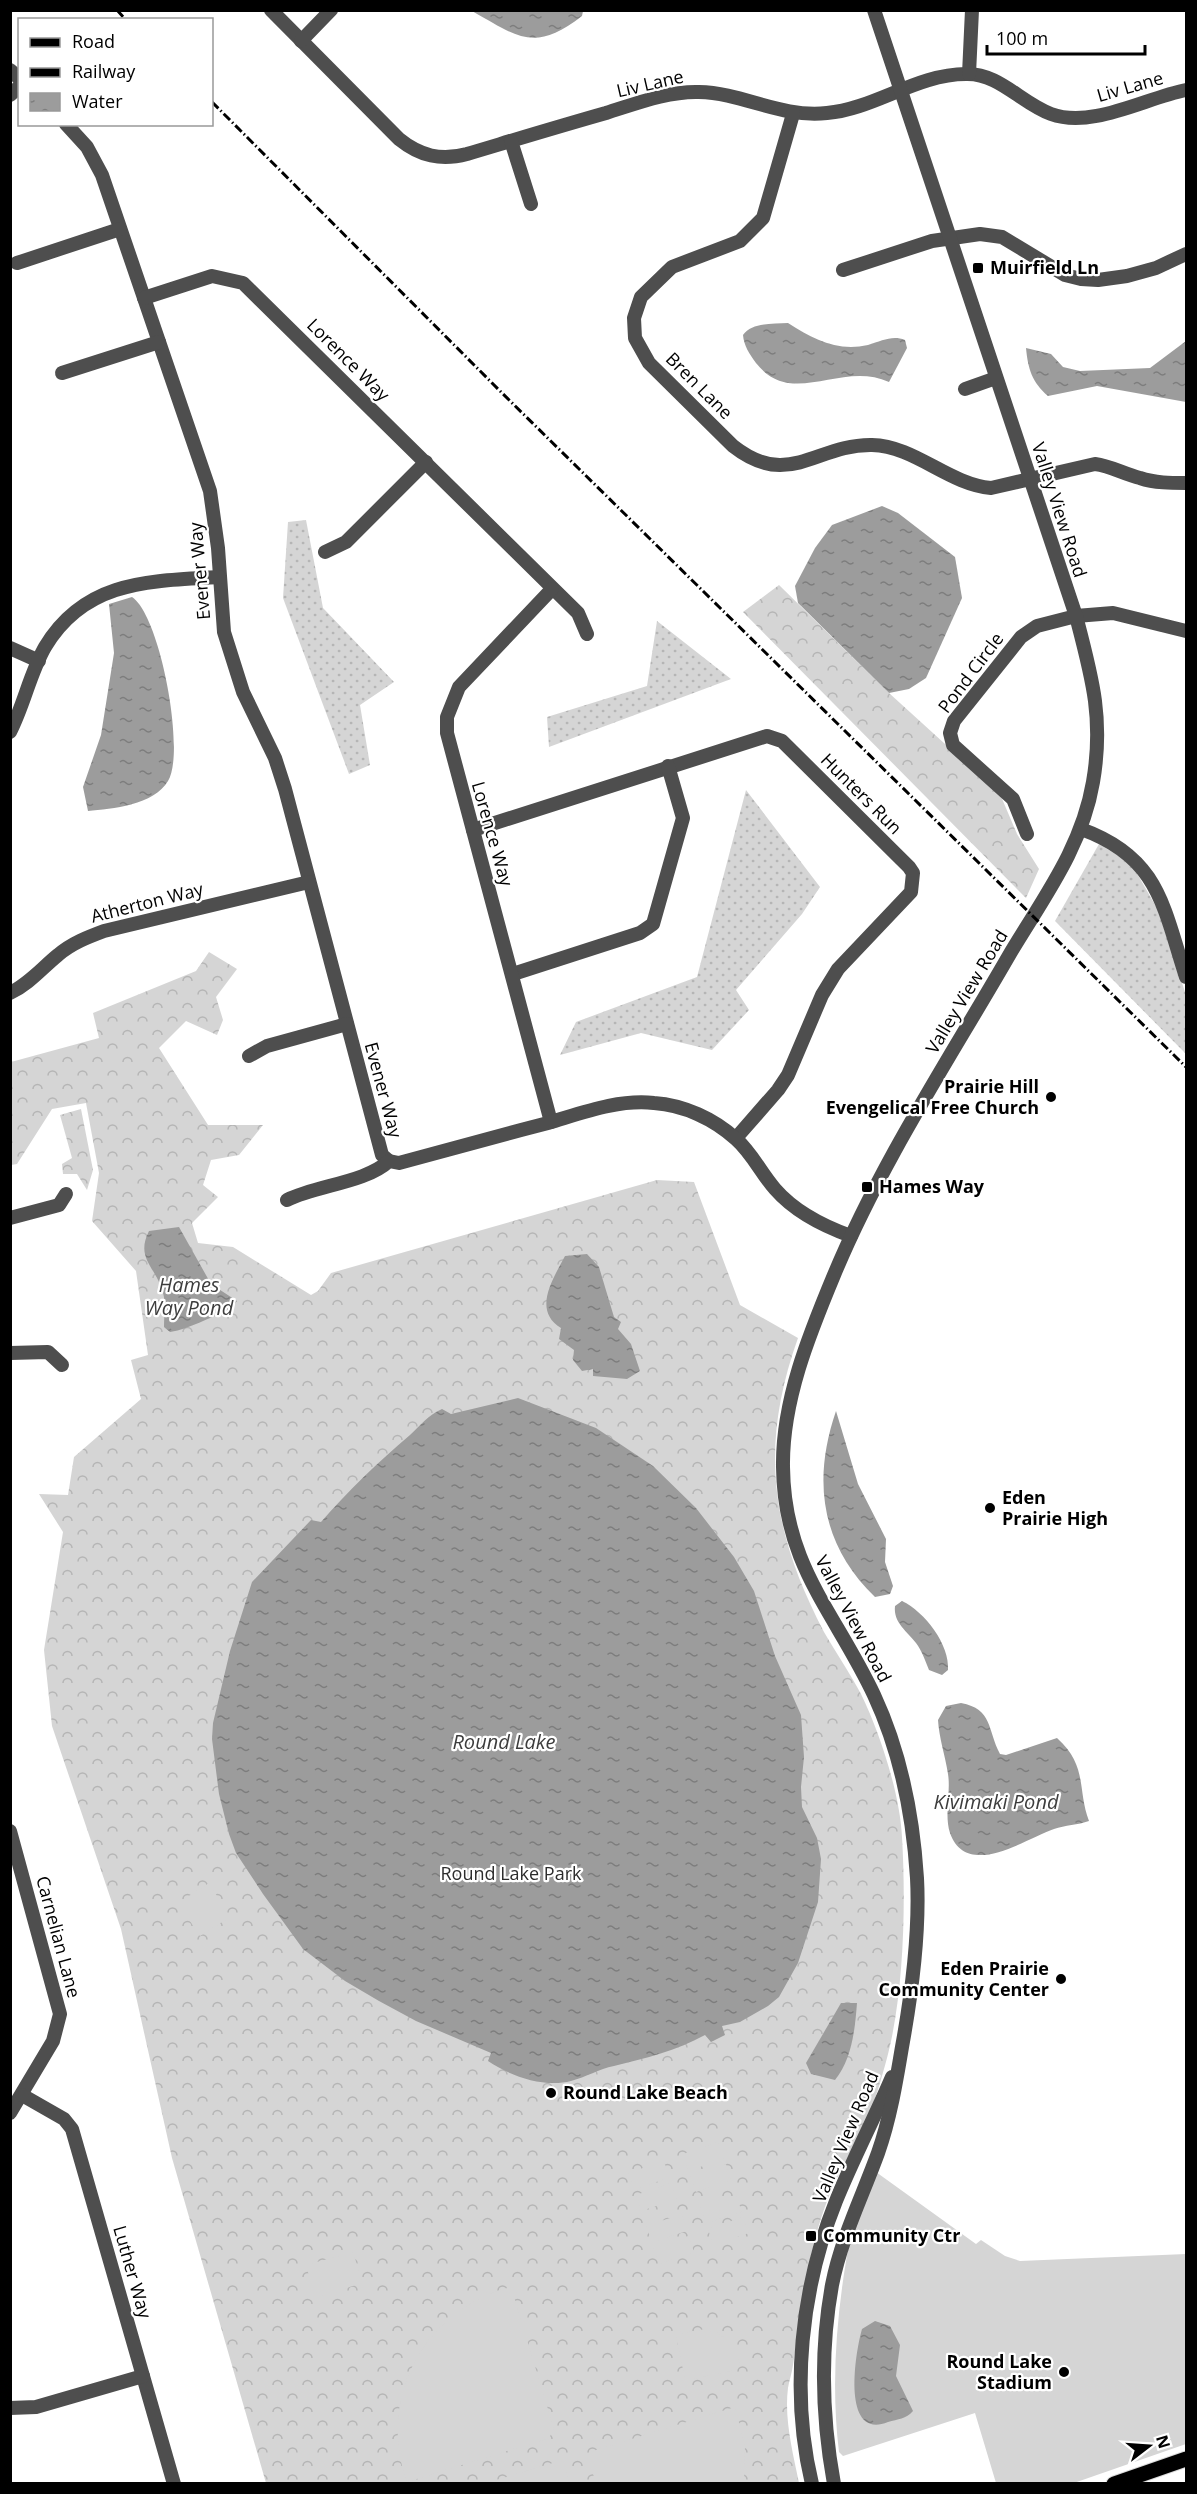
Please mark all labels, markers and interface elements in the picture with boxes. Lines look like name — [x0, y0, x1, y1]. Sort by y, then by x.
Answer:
legend — [18, 18, 213, 126]
scale bar — [987, 18, 1144, 56]
text: 100 m — [996, 26, 1048, 50]
text: Road — [72, 29, 115, 53]
text: Railway — [72, 59, 136, 83]
street label: Liv Lane — [614, 64, 686, 102]
street label: Liv Lane — [1094, 65, 1166, 107]
text: Water — [72, 89, 123, 113]
place label: Muirfield Ln — [990, 255, 1099, 279]
marker: Muirfield Ln — [971, 261, 985, 275]
street label: Lorence Way — [302, 313, 396, 407]
street label: Bren Lane — [661, 347, 738, 424]
street label: Valley View Road — [1027, 439, 1093, 580]
street label: Evener Way — [183, 520, 215, 621]
street label: Pond Circle — [932, 627, 1008, 718]
street label: Hunters Run — [816, 747, 908, 839]
street label: Lorence Way — [467, 779, 520, 890]
street label: Atherton Way — [88, 876, 206, 928]
street label: Valley View Road — [920, 925, 1013, 1058]
street label: Evener Way — [360, 1039, 408, 1141]
place label: Prairie Hill Evengelical Free Church — [826, 1074, 1039, 1119]
marker: Prairie Hill Evengelical Free Church — [1044, 1090, 1058, 1104]
place label: Hames Way — [879, 1174, 985, 1198]
marker: Hames Way — [860, 1180, 874, 1194]
water label: Hames Way Pond — [145, 1271, 234, 1321]
place label: Eden Prairie High — [1002, 1485, 1108, 1530]
marker: Eden Prairie High — [983, 1501, 997, 1515]
street label: Valley View Road — [810, 1551, 897, 1686]
water label: Round Lake — [452, 1728, 556, 1755]
water label: Kivimaki Pond — [934, 1788, 1059, 1815]
park label: Round Lake Park — [441, 1861, 582, 1885]
street label: Carnelian Lane — [31, 1873, 87, 2000]
place label: Eden Prairie Community Center — [879, 1956, 1049, 2001]
marker: Eden Prairie Community Center — [1054, 1972, 1068, 1986]
street label: Valley View Road — [807, 2067, 884, 2206]
place label: Round Lake Beach — [563, 2080, 728, 2104]
marker: Round Lake Beach — [544, 2086, 558, 2100]
street label: Luther Way — [108, 2222, 158, 2322]
place label: Community Ctr — [823, 2223, 960, 2247]
marker: Community Ctr — [804, 2229, 818, 2243]
place label: Round Lake Stadium — [946, 2349, 1052, 2394]
marker: Round Lake Stadium — [1057, 2365, 1071, 2379]
north arrow — [1119, 2416, 1179, 2476]
text: N — [1151, 2432, 1176, 2451]

